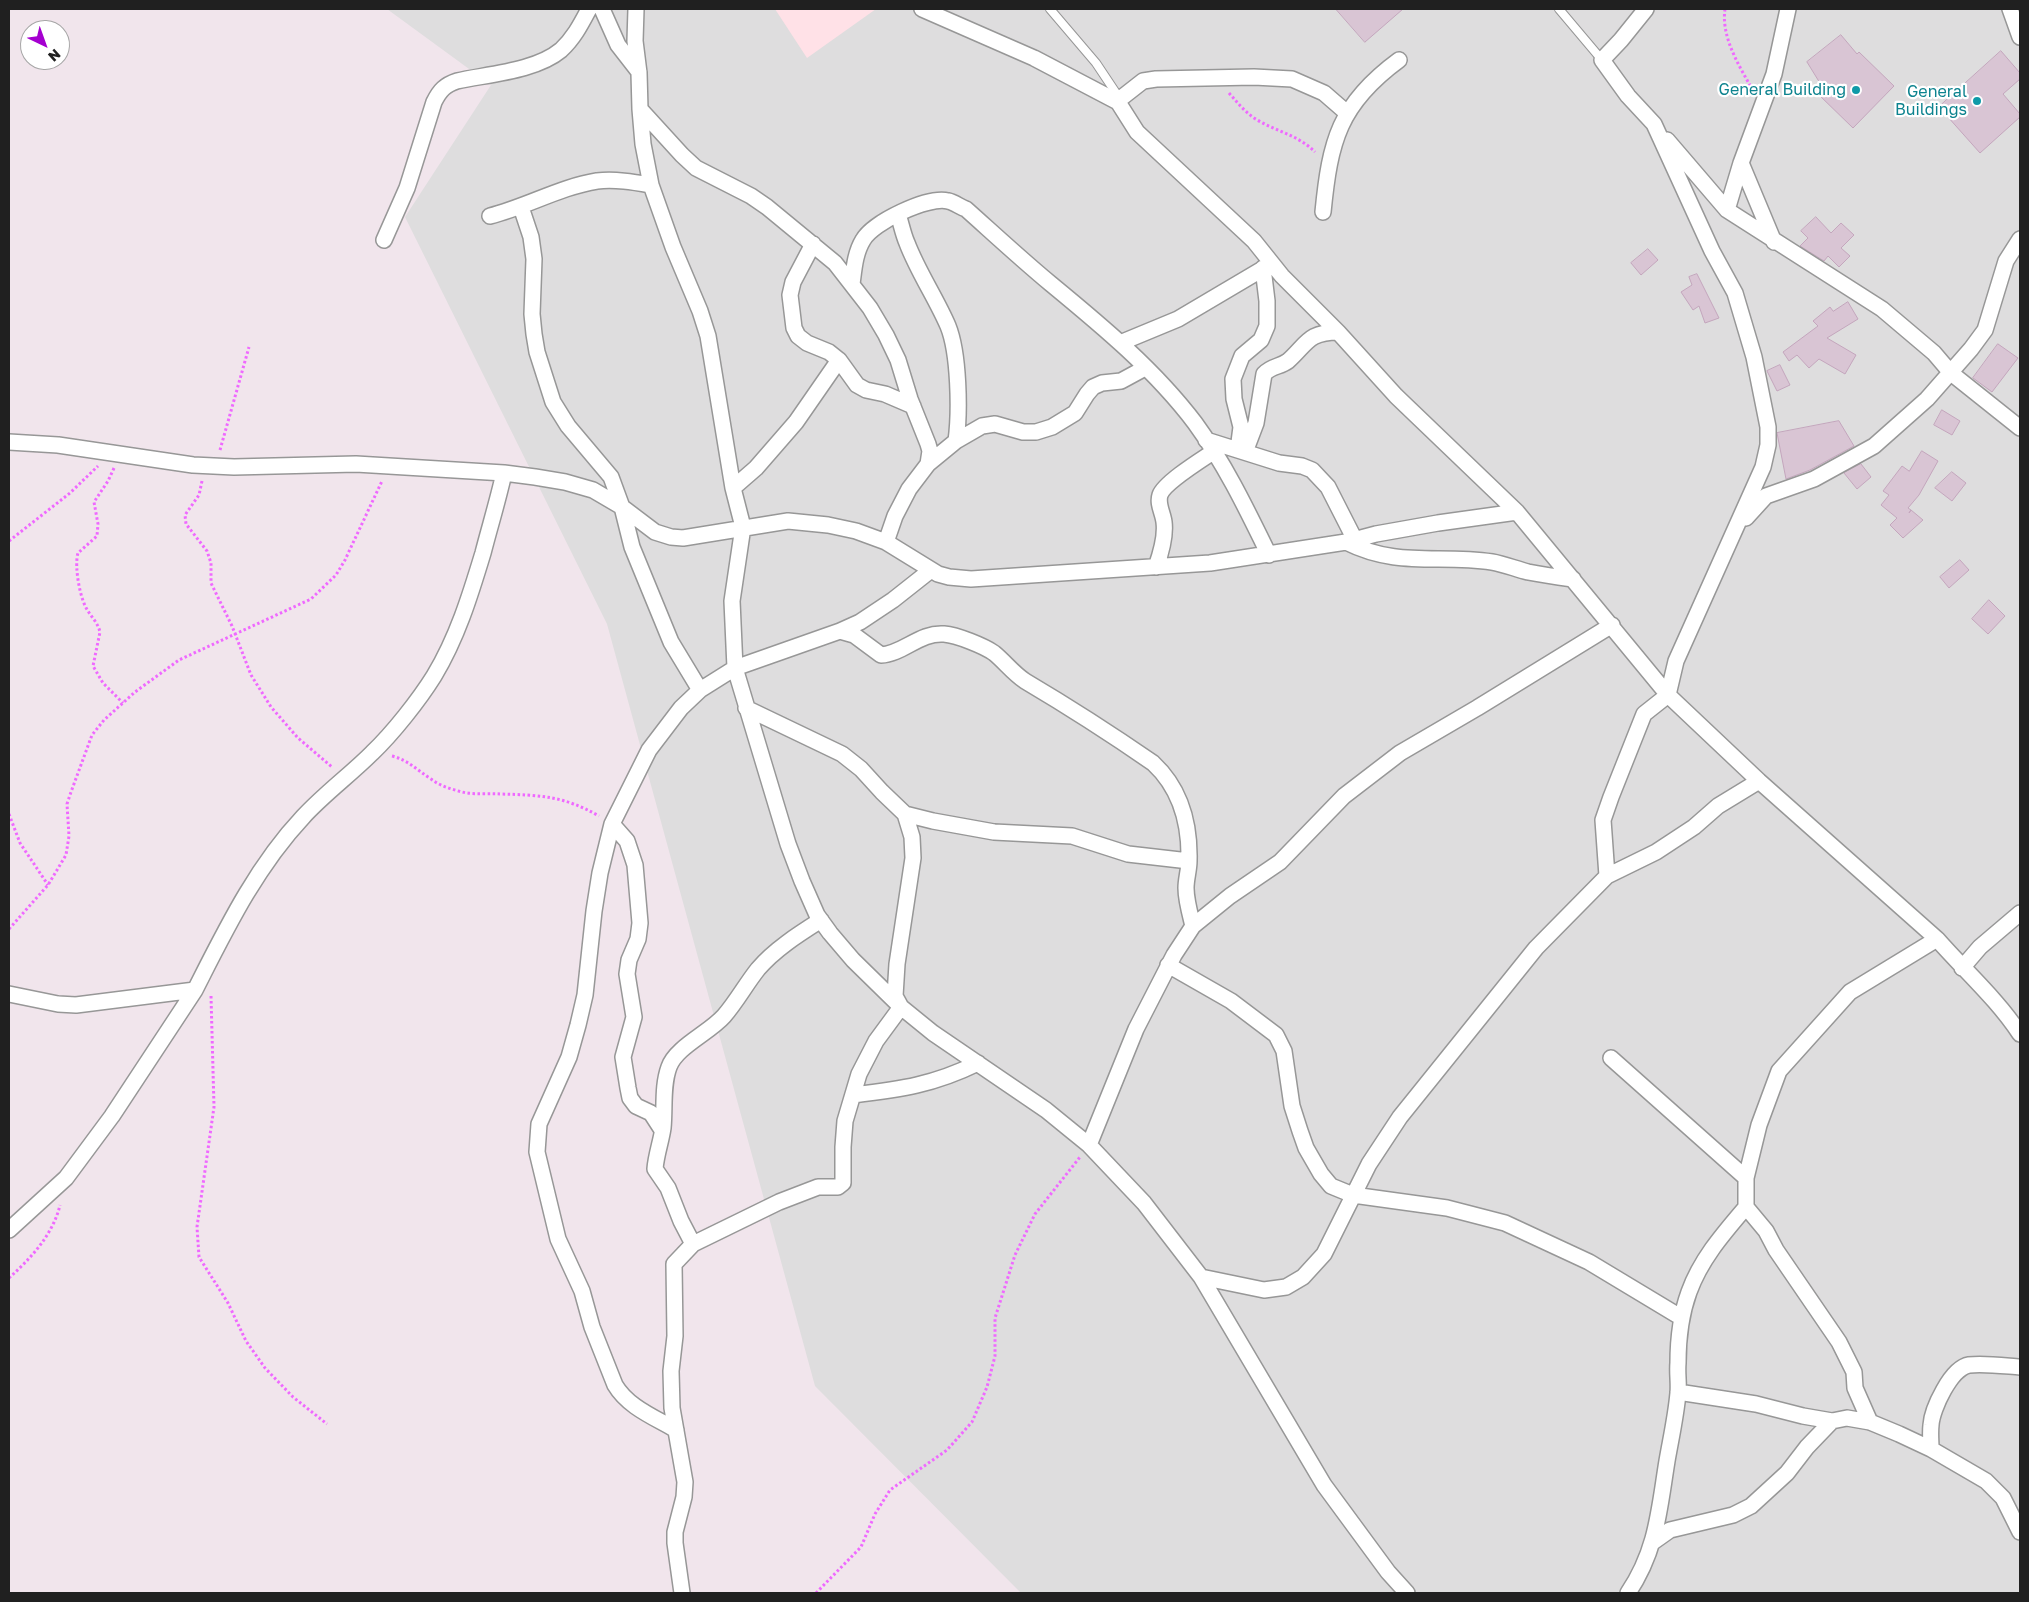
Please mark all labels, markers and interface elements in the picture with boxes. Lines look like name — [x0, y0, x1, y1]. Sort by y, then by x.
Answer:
north arrow — [20, 20, 70, 70]
text: N — [45, 46, 64, 66]
place label: General Building — [1719, 80, 1846, 100]
place label: General Buildings — [1895, 82, 1967, 120]
marker: General Building — [1850, 84, 1862, 96]
marker: General Buildings — [1971, 95, 1983, 107]

